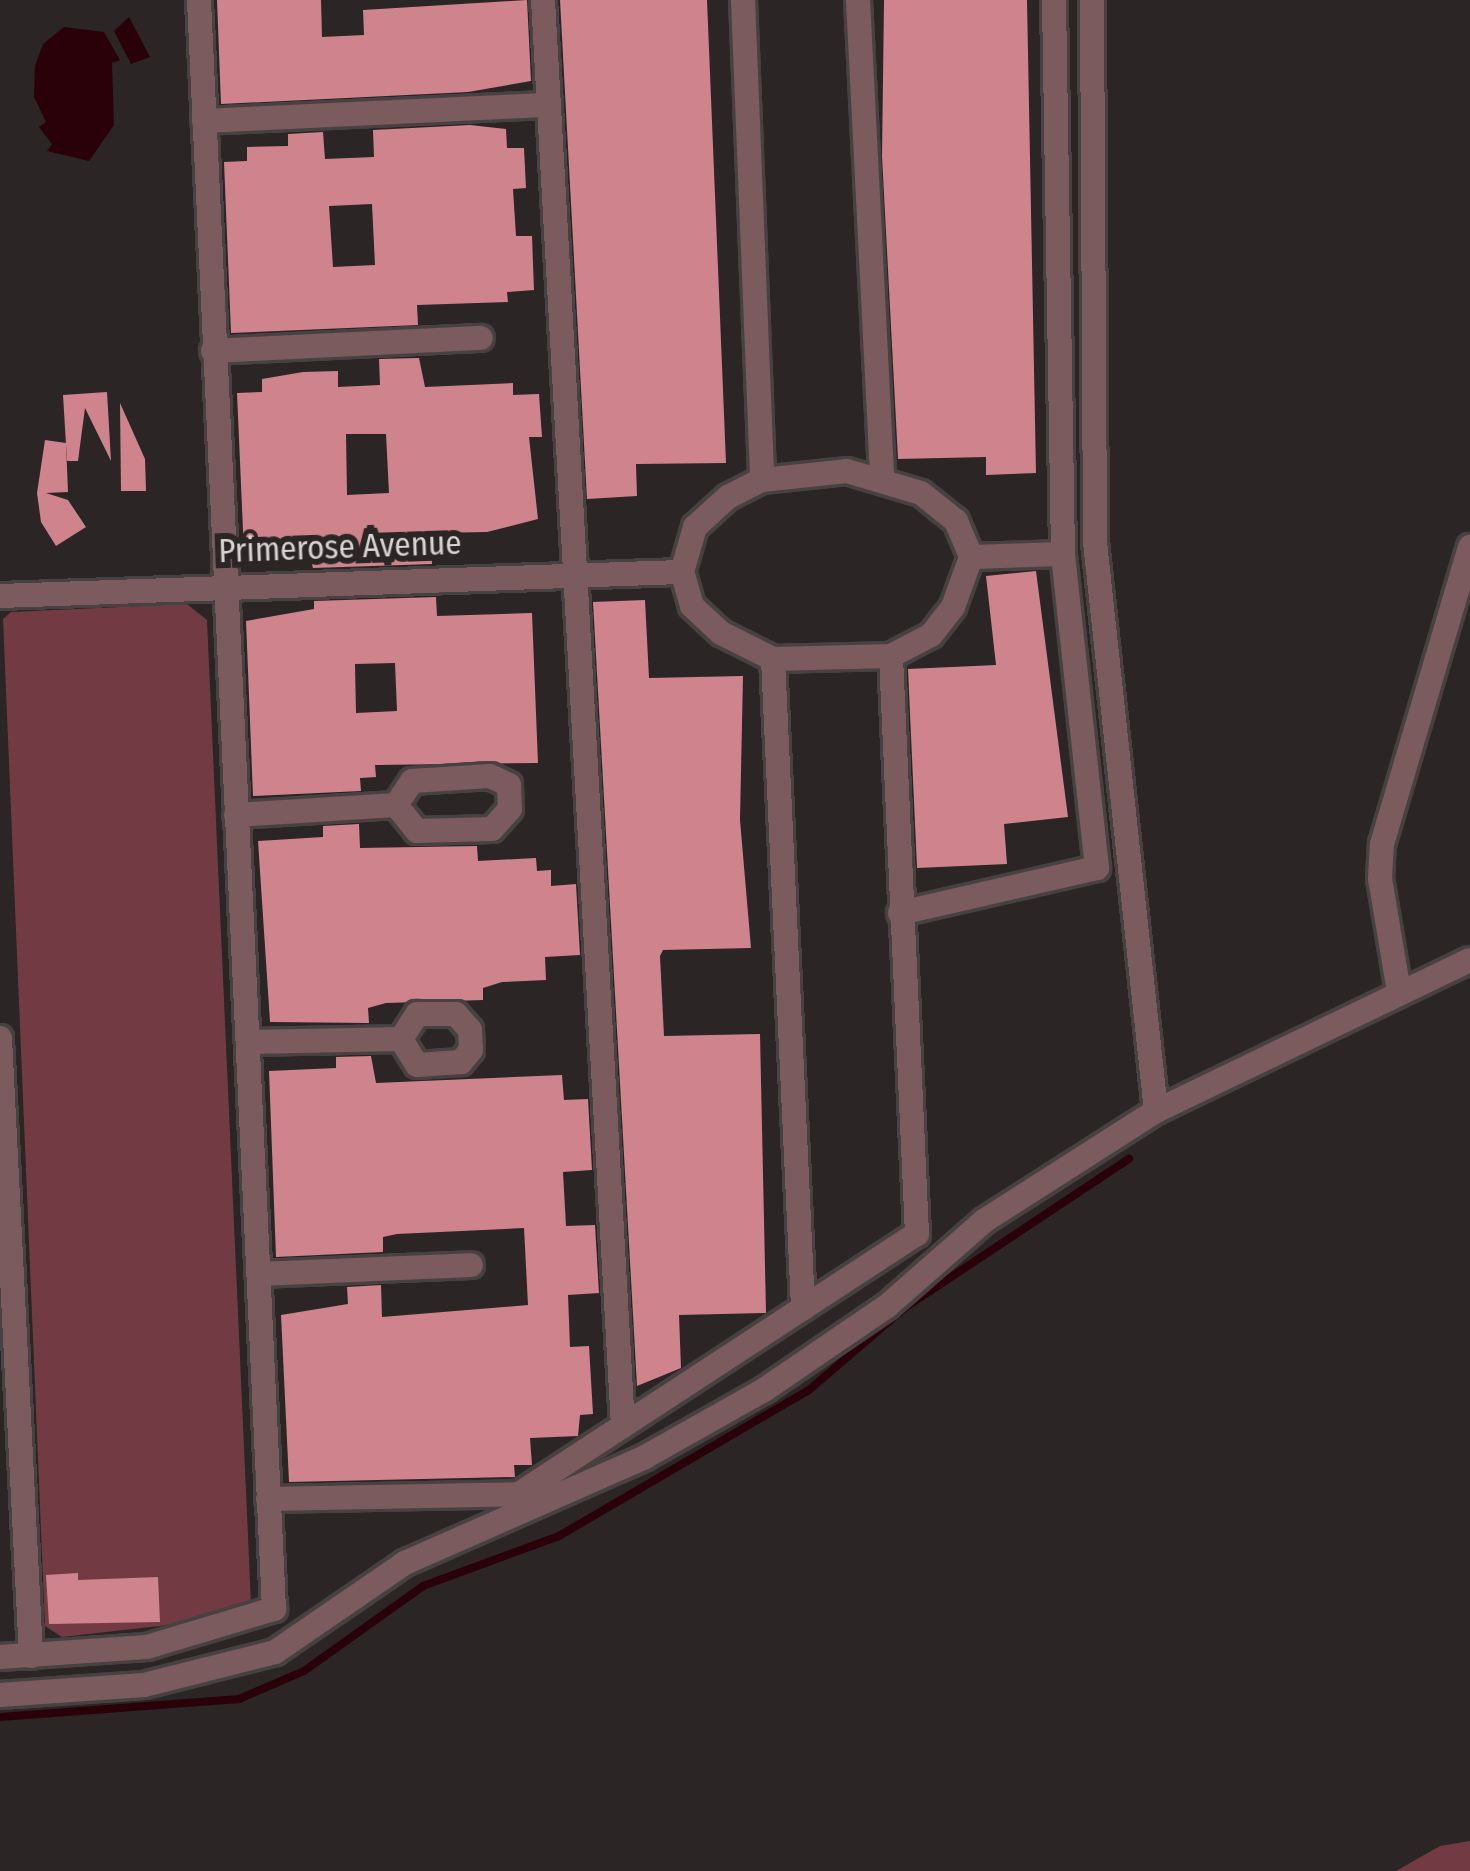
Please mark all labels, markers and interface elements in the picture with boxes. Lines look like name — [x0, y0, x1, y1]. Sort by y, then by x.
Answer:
street label: Primerose Avenue — [218, 524, 462, 572]

